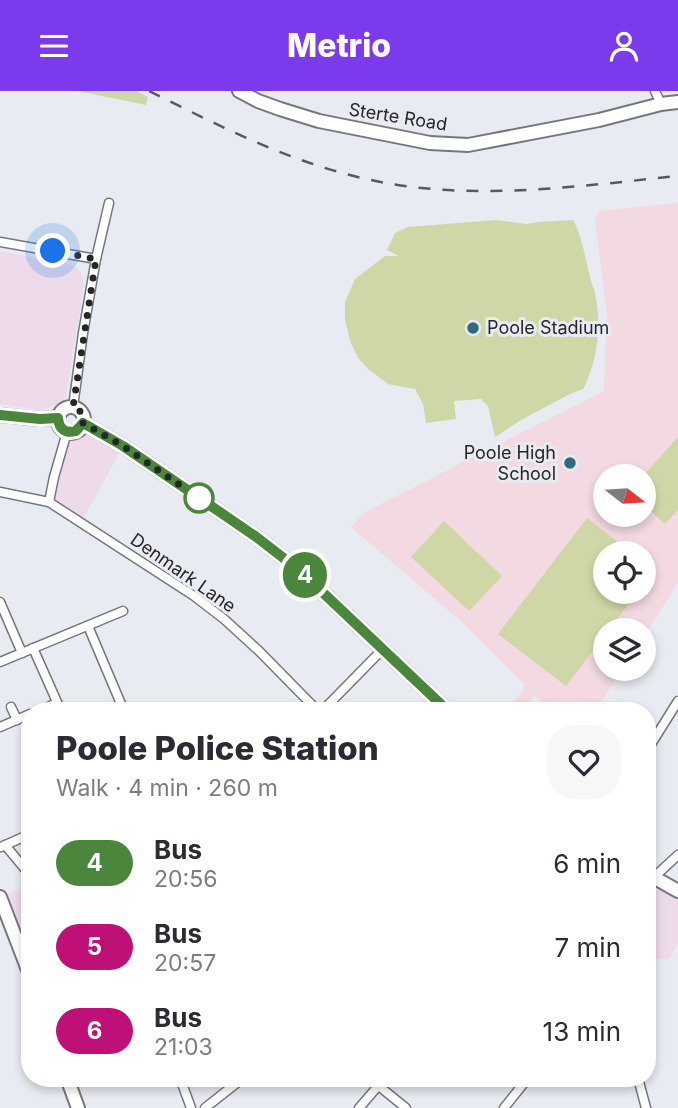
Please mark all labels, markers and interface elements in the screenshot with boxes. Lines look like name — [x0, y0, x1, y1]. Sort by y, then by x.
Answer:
text: Metrio — [287, 26, 391, 65]
icon: menu — [35, 27, 73, 65]
icon: person — [605, 27, 643, 65]
street label: Sterte Road — [347, 98, 449, 135]
your location — [35, 233, 70, 268]
place label: Poole Stadium — [487, 317, 609, 338]
marker: Poole Stadium — [465, 320, 481, 336]
place label: Poole High School — [464, 442, 556, 484]
marker: Poole High School — [562, 455, 578, 471]
north arrow — [593, 464, 656, 527]
map controls — [593, 464, 656, 681]
unlabelled marker — [184, 483, 214, 513]
street label: Denmark Lane — [127, 529, 240, 617]
button: locate — [593, 541, 656, 604]
line badge: 4 — [282, 552, 328, 598]
text: 4 — [297, 560, 313, 589]
button: layers — [593, 618, 656, 681]
button: heart — [547, 725, 621, 799]
text: Poole Police Station — [56, 728, 379, 768]
text: Walk · 4 min · 260 m — [56, 774, 278, 802]
text: Bus — [154, 834, 202, 865]
text: 4 — [86, 848, 103, 877]
text: 6 min — [553, 848, 621, 879]
text: 20:56 — [154, 865, 217, 893]
text: Bus — [154, 918, 202, 949]
text: 5 — [87, 932, 102, 961]
text: 7 min — [555, 932, 621, 963]
text: 20:57 — [154, 949, 216, 977]
text: Bus — [154, 1002, 202, 1033]
text: 6 — [87, 1016, 102, 1045]
text: 13 min — [543, 1016, 621, 1047]
text: 21:03 — [154, 1033, 213, 1061]

